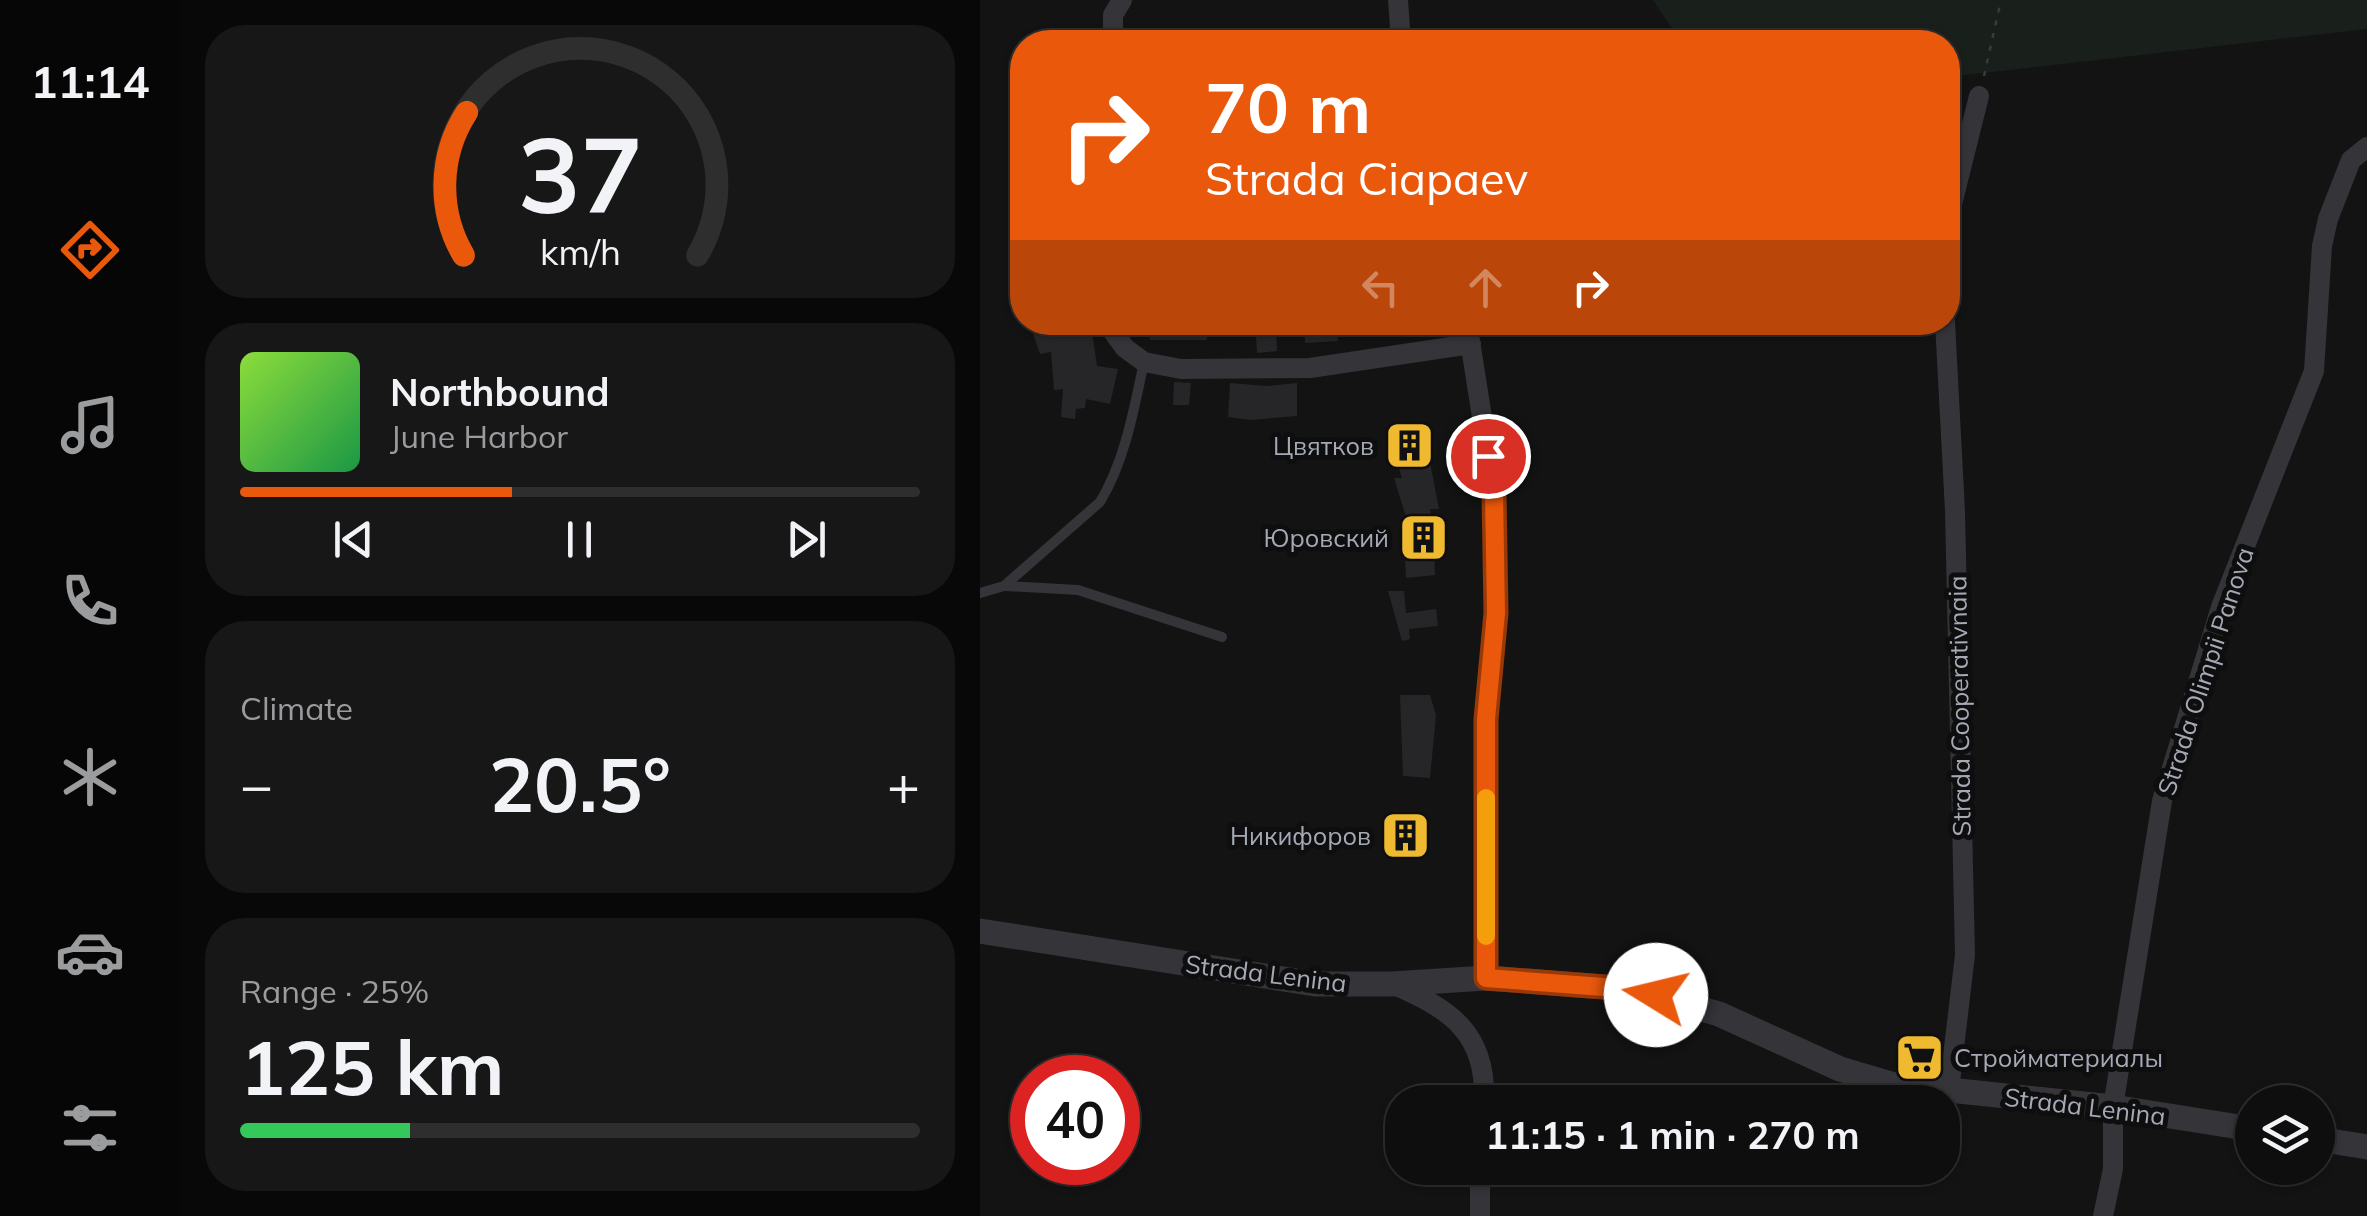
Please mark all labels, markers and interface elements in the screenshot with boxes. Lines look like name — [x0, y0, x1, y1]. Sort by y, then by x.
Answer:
text: 11:14 — [30, 53, 150, 109]
text: 70 m — [1205, 63, 1371, 151]
icon: right — [1040, 70, 1170, 200]
text: 37 — [518, 108, 642, 239]
text: Strada Ciapaev — [1205, 150, 1528, 206]
icon: directions — [55, 215, 125, 285]
text: km/h — [540, 229, 620, 274]
icon: left — [1353, 260, 1408, 315]
icon: ahead — [1458, 260, 1513, 315]
icon: right — [1563, 260, 1618, 315]
text: Northbound — [390, 368, 610, 416]
icon: music — [55, 390, 125, 460]
pin — [1446, 414, 1531, 499]
text: June Harbor — [390, 416, 568, 456]
building icon: Цвятков — [1383, 419, 1435, 471]
icon: arrive — [1461, 429, 1516, 484]
place label: Цвятков — [1273, 430, 1374, 461]
building icon: Юровский — [1398, 511, 1450, 563]
icon: previous — [326, 512, 381, 567]
icon: pause — [552, 512, 607, 567]
icon: next — [779, 512, 834, 567]
place label: Юровский — [1263, 522, 1389, 553]
street label: Strada Olimpii Panova — [2150, 543, 2260, 799]
icon: phone — [55, 566, 125, 636]
street label: Strada Cooperativnaia — [1941, 575, 1977, 837]
text: Climate — [240, 688, 353, 728]
text: 20.5° — [489, 737, 671, 831]
icon: climate — [55, 742, 125, 812]
text: − — [240, 750, 273, 819]
text: + — [887, 750, 920, 819]
building icon: Никифоров — [1380, 809, 1432, 861]
place label: Никифоров — [1230, 820, 1371, 851]
icon: car — [55, 917, 125, 987]
position arrow — [1604, 943, 1708, 1047]
street label: Strada Lenina — [1184, 948, 1348, 998]
text: Range · 25% — [240, 971, 429, 1011]
text: 125 km — [240, 1020, 504, 1114]
supermarket icon: Стройматериалы — [1893, 1031, 1945, 1083]
place label: Стройматериалы — [1954, 1042, 2163, 1073]
speed limit sign: 40 — [1010, 1055, 1140, 1185]
street label: Strada Lenina — [2003, 1081, 2167, 1131]
map controls — [2235, 1085, 2335, 1185]
button: layers — [2235, 1085, 2335, 1185]
icon: filters — [55, 1093, 125, 1163]
text: 11:15 · 1 min · 270 m — [1485, 1111, 1860, 1159]

